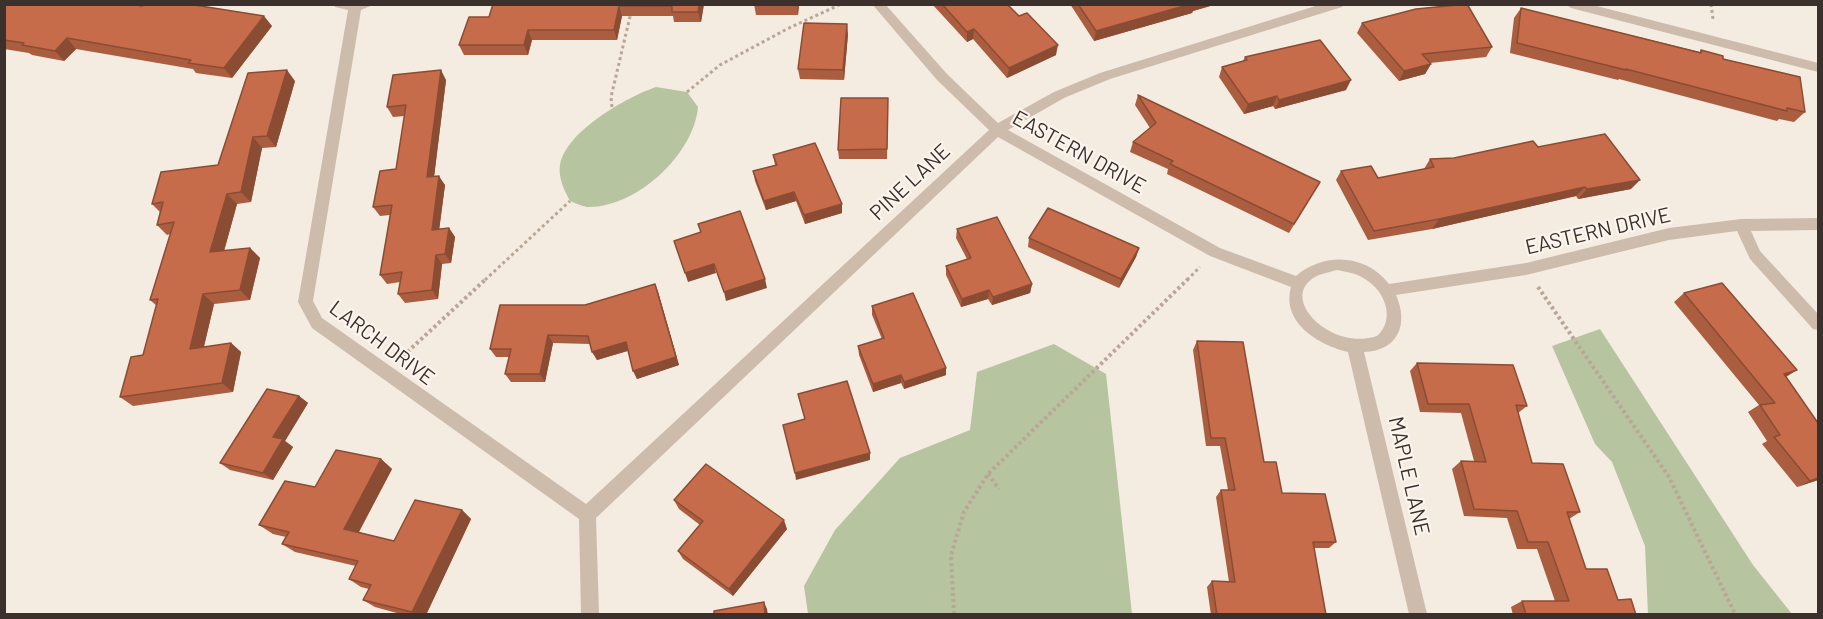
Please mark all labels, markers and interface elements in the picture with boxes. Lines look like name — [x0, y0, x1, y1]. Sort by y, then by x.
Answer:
street label: EASTERN DRIVE — [1008, 105, 1150, 199]
street label: PINE LANE — [865, 138, 955, 226]
street label: EASTERN DRIVE — [1523, 202, 1673, 260]
street label: LARCH DRIVE — [324, 295, 440, 391]
street label: MAPLE LANE — [1383, 414, 1435, 538]

